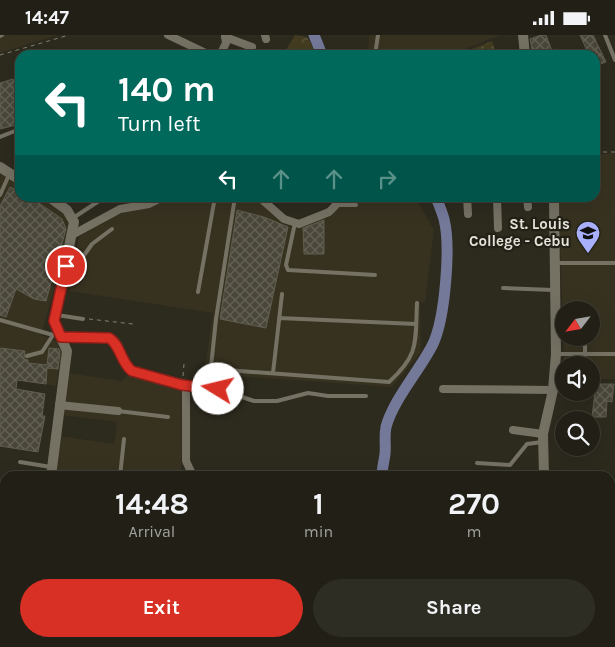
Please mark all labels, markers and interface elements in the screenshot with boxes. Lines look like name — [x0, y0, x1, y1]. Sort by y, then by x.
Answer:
text: 14:47 — [25, 7, 69, 29]
text: 140 m — [118, 69, 216, 110]
icon: left — [35, 70, 100, 135]
text: Turn left — [118, 111, 201, 137]
icon: left — [214, 165, 242, 193]
icon: ahead — [267, 165, 295, 193]
icon: ahead — [320, 165, 348, 193]
icon: right — [373, 165, 401, 193]
place label: St. Louis College - Cebu — [469, 215, 570, 250]
school or university icon: St. Louis College - Cebu — [575, 220, 601, 254]
pin — [45, 245, 87, 287]
icon: arrive — [52, 252, 80, 280]
north arrow — [555, 301, 600, 346]
map controls — [555, 301, 600, 456]
button: sound — [555, 356, 600, 401]
position arrow — [191, 362, 243, 414]
button: search — [555, 411, 600, 456]
text: 14:48 — [115, 486, 189, 522]
text: 1 — [313, 486, 324, 522]
text: 270 — [448, 486, 500, 522]
text: Arrival — [128, 522, 175, 541]
text: min — [304, 522, 333, 541]
text: m — [467, 522, 482, 541]
button: Exit — [20, 579, 303, 637]
button: Share — [313, 579, 595, 637]

